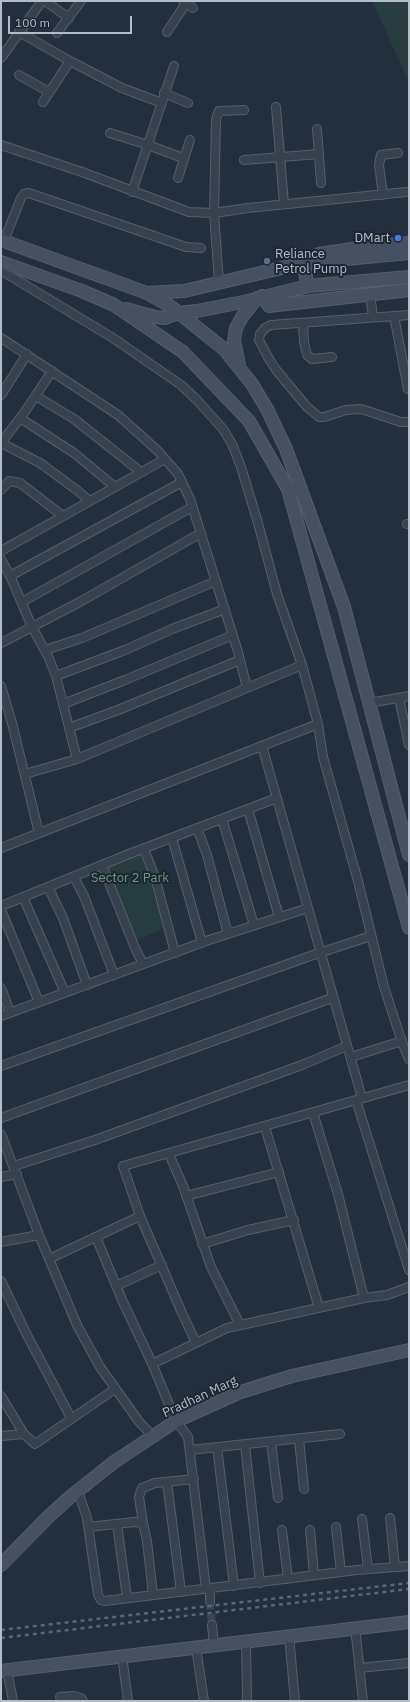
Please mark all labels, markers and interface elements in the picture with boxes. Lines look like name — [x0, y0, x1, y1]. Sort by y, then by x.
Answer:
scale bar — [10, 8, 134, 34]
text: 100 m — [15, 15, 50, 30]
place label: DMart — [354, 230, 390, 246]
marker: DMart — [393, 233, 403, 243]
place label: Reliance Petrol Pump — [275, 246, 347, 277]
marker: Reliance Petrol Pump — [262, 256, 272, 266]
park label: Sector 2 Park — [91, 870, 169, 886]
street label: Pradhan Marg — [160, 1373, 240, 1421]

